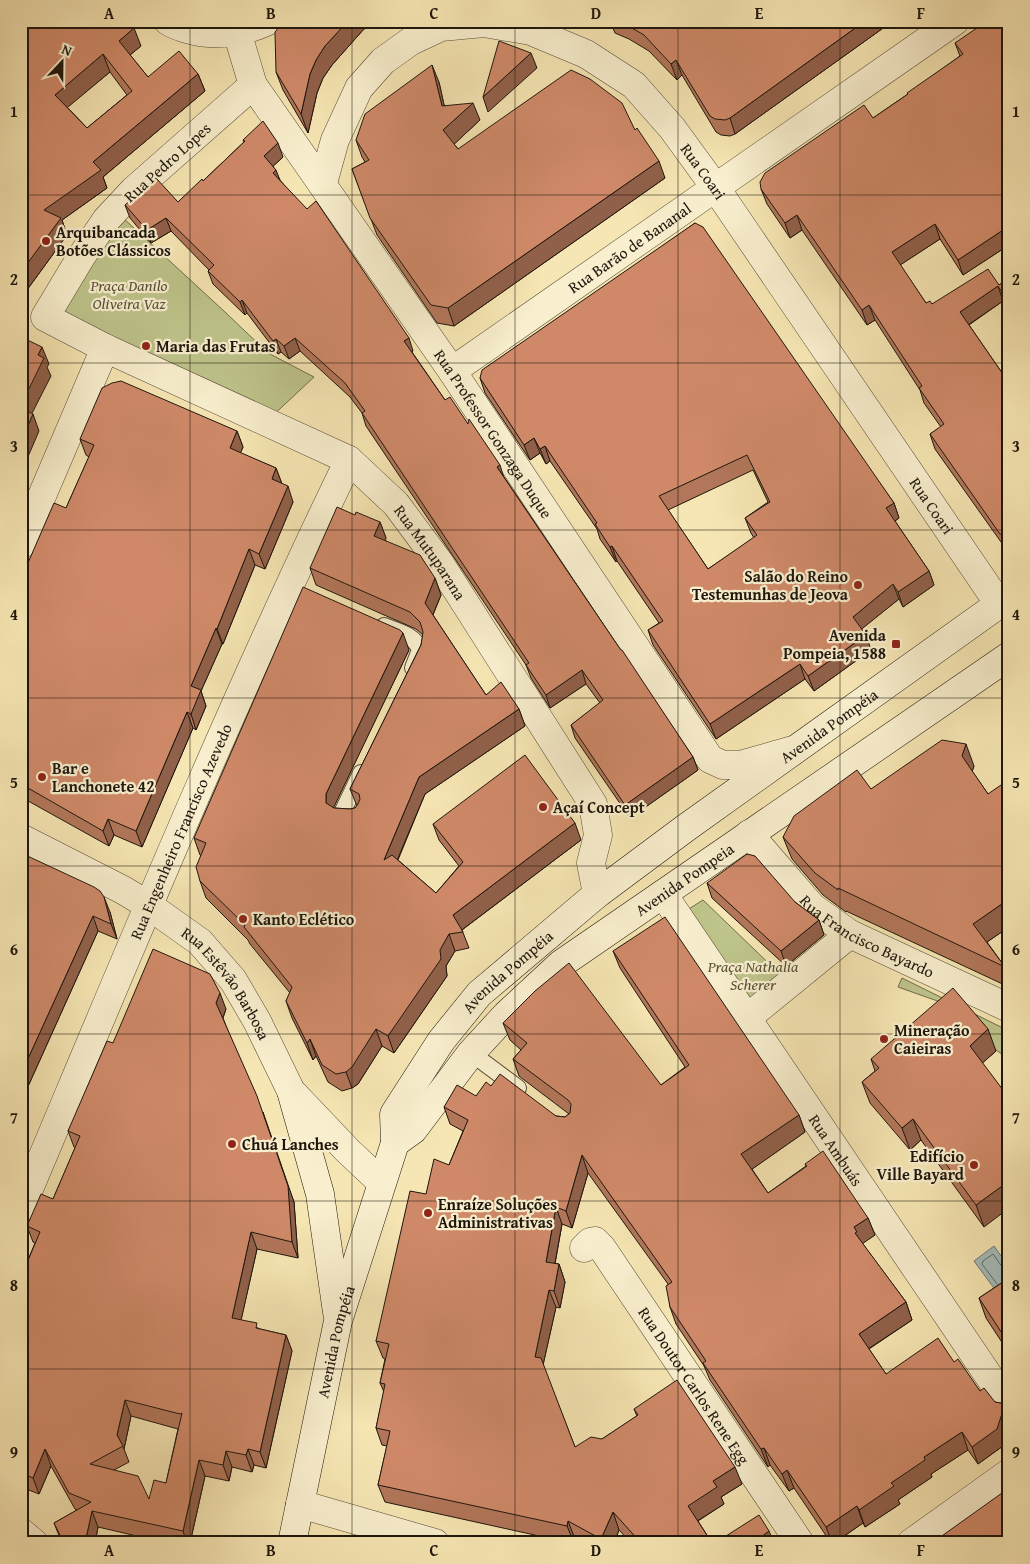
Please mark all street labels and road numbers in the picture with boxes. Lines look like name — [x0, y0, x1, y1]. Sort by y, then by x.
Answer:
street label: Rua Pedro Lopes — [118, 116, 216, 208]
street label: Rua Coari — [675, 138, 732, 205]
street label: Rua Barão de Bananal — [563, 196, 696, 299]
street label: Rua Professor Gonzaga Duque — [428, 344, 559, 523]
street label: Rua Coari — [904, 472, 960, 539]
street label: Rua Mutuparana — [388, 500, 472, 605]
street label: Avenida Pompéia — [775, 682, 883, 769]
street label: Rua Engenheiro Francisco Azevedo — [123, 720, 238, 943]
street label: Avenida Pompeia — [630, 836, 739, 922]
street label: Rua Francisco Bayardo — [794, 889, 938, 984]
street label: Rua Estêvão Barbosa — [177, 921, 276, 1044]
street label: Avenida Pompéia — [456, 924, 559, 1018]
street label: Rua Ambuás — [803, 1109, 869, 1191]
street label: Avenida Pompéia — [310, 1282, 361, 1400]
street label: Rua Doutor Carlos Rene Egg — [633, 1302, 756, 1469]

